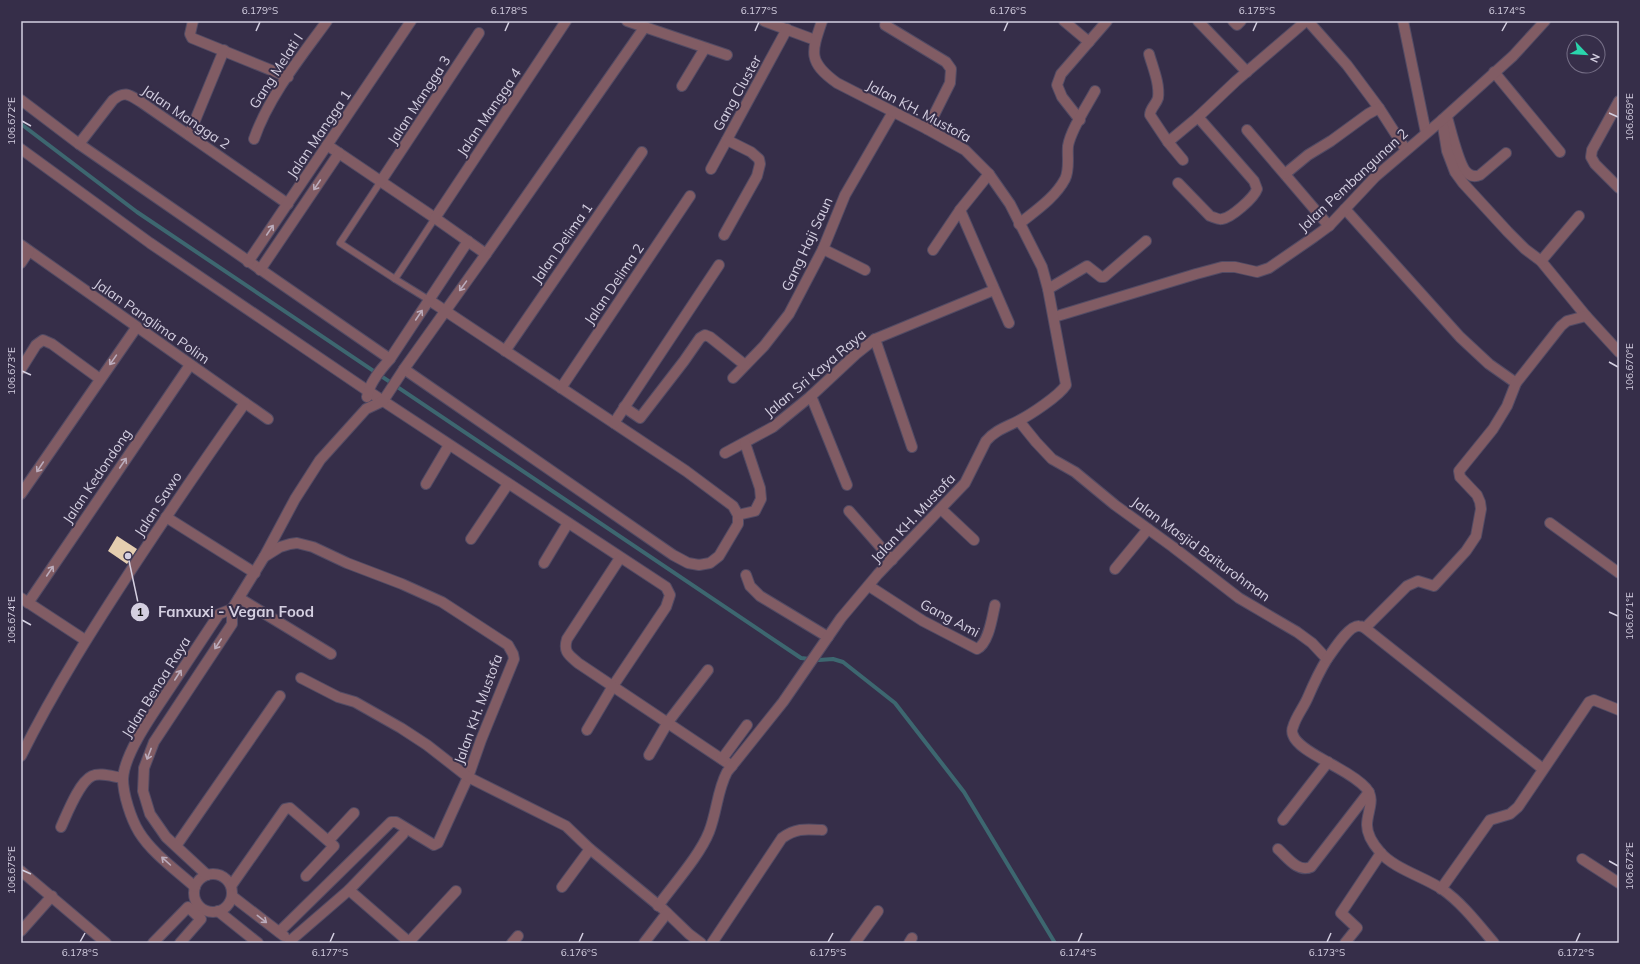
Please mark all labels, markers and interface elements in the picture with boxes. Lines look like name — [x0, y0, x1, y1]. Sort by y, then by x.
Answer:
text: 6.179°S — [242, 4, 278, 17]
text: 6.178°S — [491, 4, 527, 17]
text: 6.177°S — [741, 4, 777, 17]
text: 6.176°S — [990, 4, 1026, 17]
text: 6.175°S — [1239, 4, 1275, 17]
text: 6.174°S — [1489, 4, 1525, 17]
street label: Gang Melati I — [245, 30, 307, 112]
north arrow — [1566, 34, 1606, 74]
street label: Gang Cluster — [709, 51, 766, 134]
street label: Jalan Mangga 3 — [384, 52, 454, 148]
text: N — [1587, 52, 1603, 65]
street label: Jalan Mangga 4 — [453, 64, 525, 160]
street label: Jalan KH. Mustofa — [864, 76, 974, 146]
street label: Jalan Mangga 2 — [138, 81, 234, 153]
street label: Jalan Mangga 1 — [283, 86, 355, 182]
text: 106.669°E — [1623, 93, 1636, 141]
text: 106.672°E — [5, 97, 18, 145]
street label: Jalan Pembangunan 2 — [1294, 124, 1412, 236]
one-way arrow — [313, 180, 322, 191]
street label: Gang Haji Saun — [777, 194, 837, 294]
street label: Jalan Delima 1 — [528, 199, 596, 287]
one-way arrow — [266, 225, 274, 236]
street label: Jalan Delima 2 — [580, 240, 648, 328]
street label: Jalan Panglima Polim — [91, 274, 213, 368]
one-way arrow — [459, 280, 467, 291]
one-way arrow — [415, 309, 423, 320]
street label: Jalan Sri Kaya Raya — [760, 325, 870, 421]
text: 106.670°E — [1623, 343, 1636, 391]
text: 106.673°E — [5, 347, 18, 395]
one-way arrow — [109, 354, 117, 365]
street label: Jalan Kedondong — [59, 425, 135, 527]
one-way arrow — [119, 458, 127, 469]
one-way arrow — [36, 461, 44, 472]
street label: Jalan Sawo — [130, 468, 186, 540]
street label: Jalan KH. Mustofa — [867, 470, 959, 566]
street label: Jalan Masjid Baiturohman — [1128, 493, 1274, 605]
one-way arrow — [46, 566, 54, 577]
text: 106.671°E — [1623, 592, 1636, 640]
street label: Gang Ami — [917, 595, 983, 641]
text: 106.674°E — [5, 596, 18, 644]
callout: Fanxuxi - Vegan Food — [130, 598, 322, 625]
text: Fanxuxi - Vegan Food — [158, 602, 314, 621]
text: 1 — [136, 604, 144, 619]
street label: Jalan Benoa Raya — [118, 633, 194, 741]
one-way arrow — [214, 638, 222, 649]
street label: Jalan KH. Mustofa — [450, 652, 506, 766]
one-way arrow — [175, 669, 183, 681]
one-way arrow — [145, 748, 153, 760]
text: 106.672°E — [1623, 842, 1636, 890]
text: 106.675°E — [5, 846, 18, 894]
one-way arrow — [161, 856, 171, 866]
one-way arrow — [257, 915, 268, 923]
text: 6.178°S — [62, 946, 98, 959]
text: 6.177°S — [312, 946, 348, 959]
text: 6.176°S — [561, 946, 597, 959]
text: 6.175°S — [810, 946, 846, 959]
text: 6.174°S — [1060, 946, 1096, 959]
text: 6.173°S — [1309, 946, 1345, 959]
text: 6.172°S — [1558, 946, 1594, 959]

